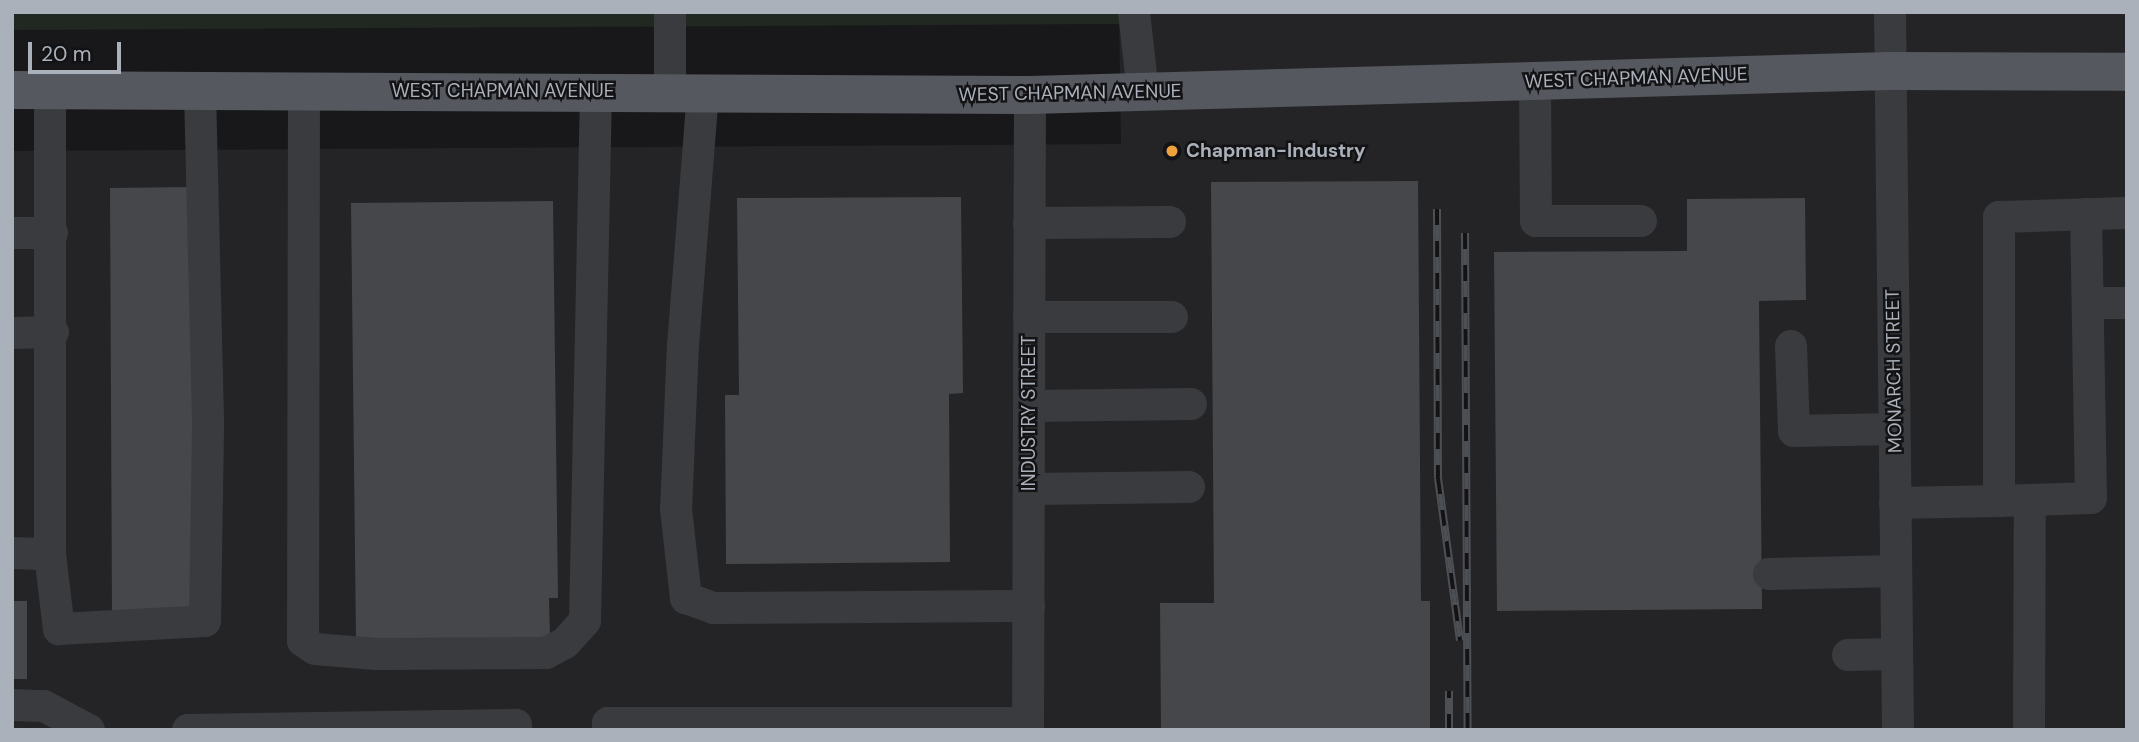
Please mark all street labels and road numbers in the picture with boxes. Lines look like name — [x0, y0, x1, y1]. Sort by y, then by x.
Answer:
street label: WEST CHAPMAN AVENUE — [1524, 63, 1748, 93]
street label: WEST CHAPMAN AVENUE — [391, 80, 615, 102]
street label: WEST CHAPMAN AVENUE — [958, 80, 1182, 106]
street label: MONARCH STREET — [1881, 289, 1907, 453]
street label: INDUSTRY STREET — [1018, 335, 1040, 491]

